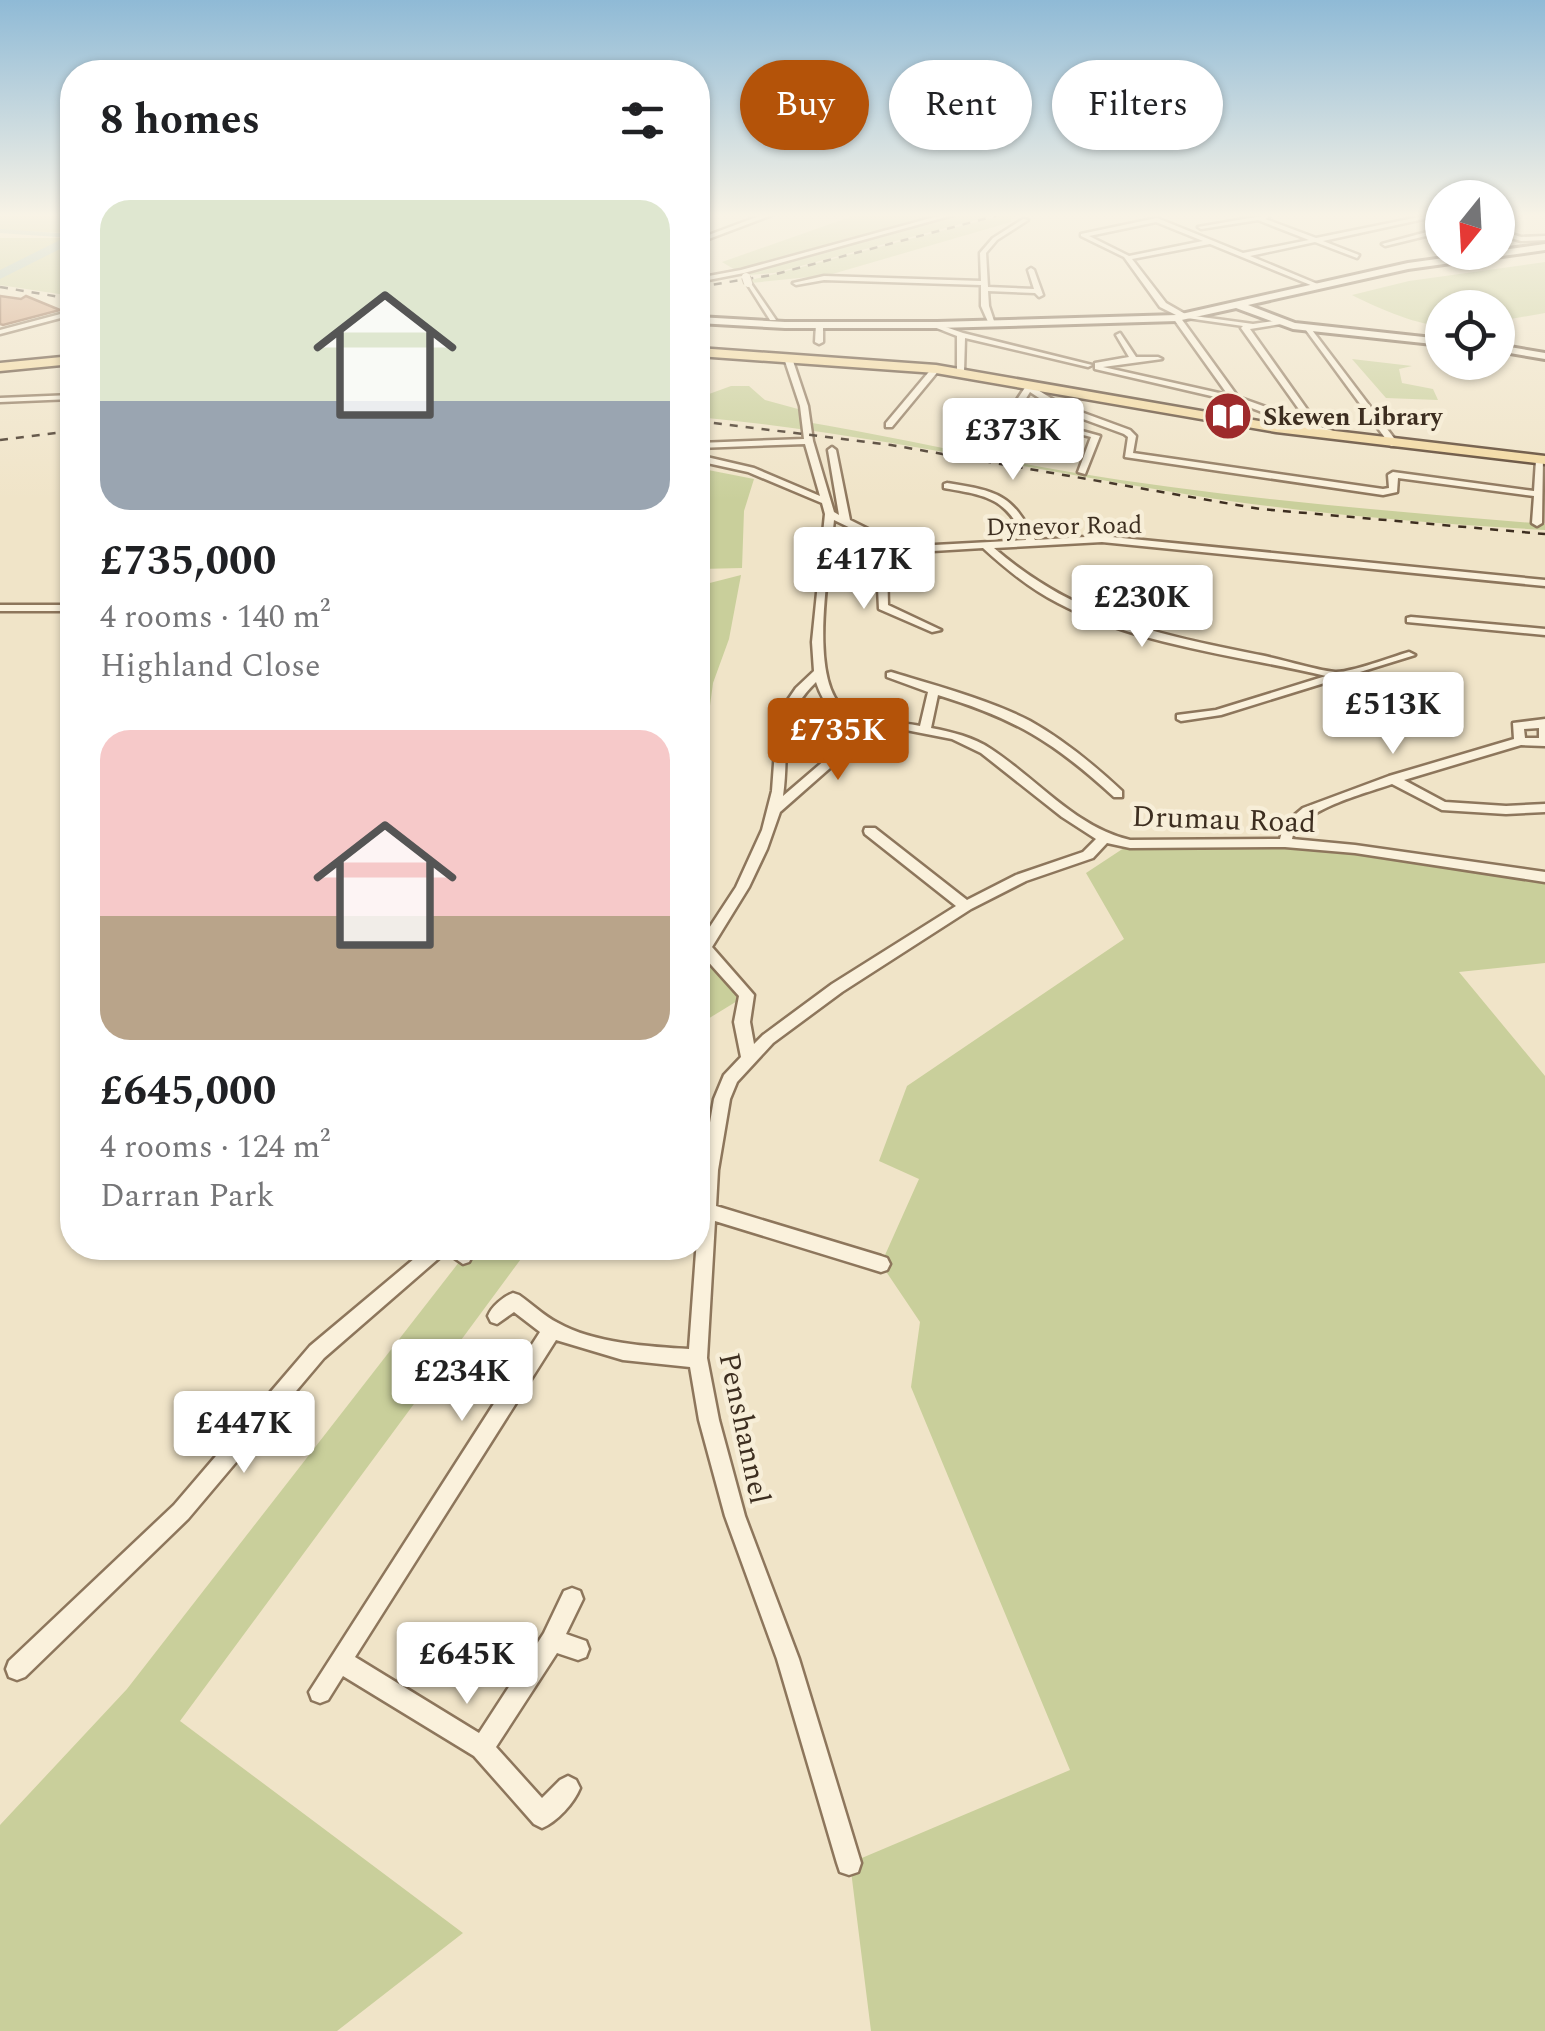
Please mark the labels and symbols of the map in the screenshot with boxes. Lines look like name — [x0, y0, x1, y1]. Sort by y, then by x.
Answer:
north arrow — [1425, 180, 1515, 270]
library icon: Skewen Library — [1202, 390, 1254, 442]
pin: £373K — [943, 398, 1083, 483]
place label: Skewen Library — [1263, 399, 1443, 437]
street label: Dynevor Road — [985, 507, 1143, 547]
pin: £417K — [794, 527, 934, 612]
pin: £230K — [1072, 565, 1212, 650]
pin: £513K — [1323, 672, 1463, 757]
pin: £735K — [768, 698, 908, 783]
street label: Drumau Road — [1131, 794, 1317, 846]
pin: £234K — [392, 1339, 532, 1424]
street label: Penshannel — [706, 1348, 783, 1508]
pin: £447K — [174, 1391, 314, 1476]
pin: £645K — [397, 1622, 537, 1707]

